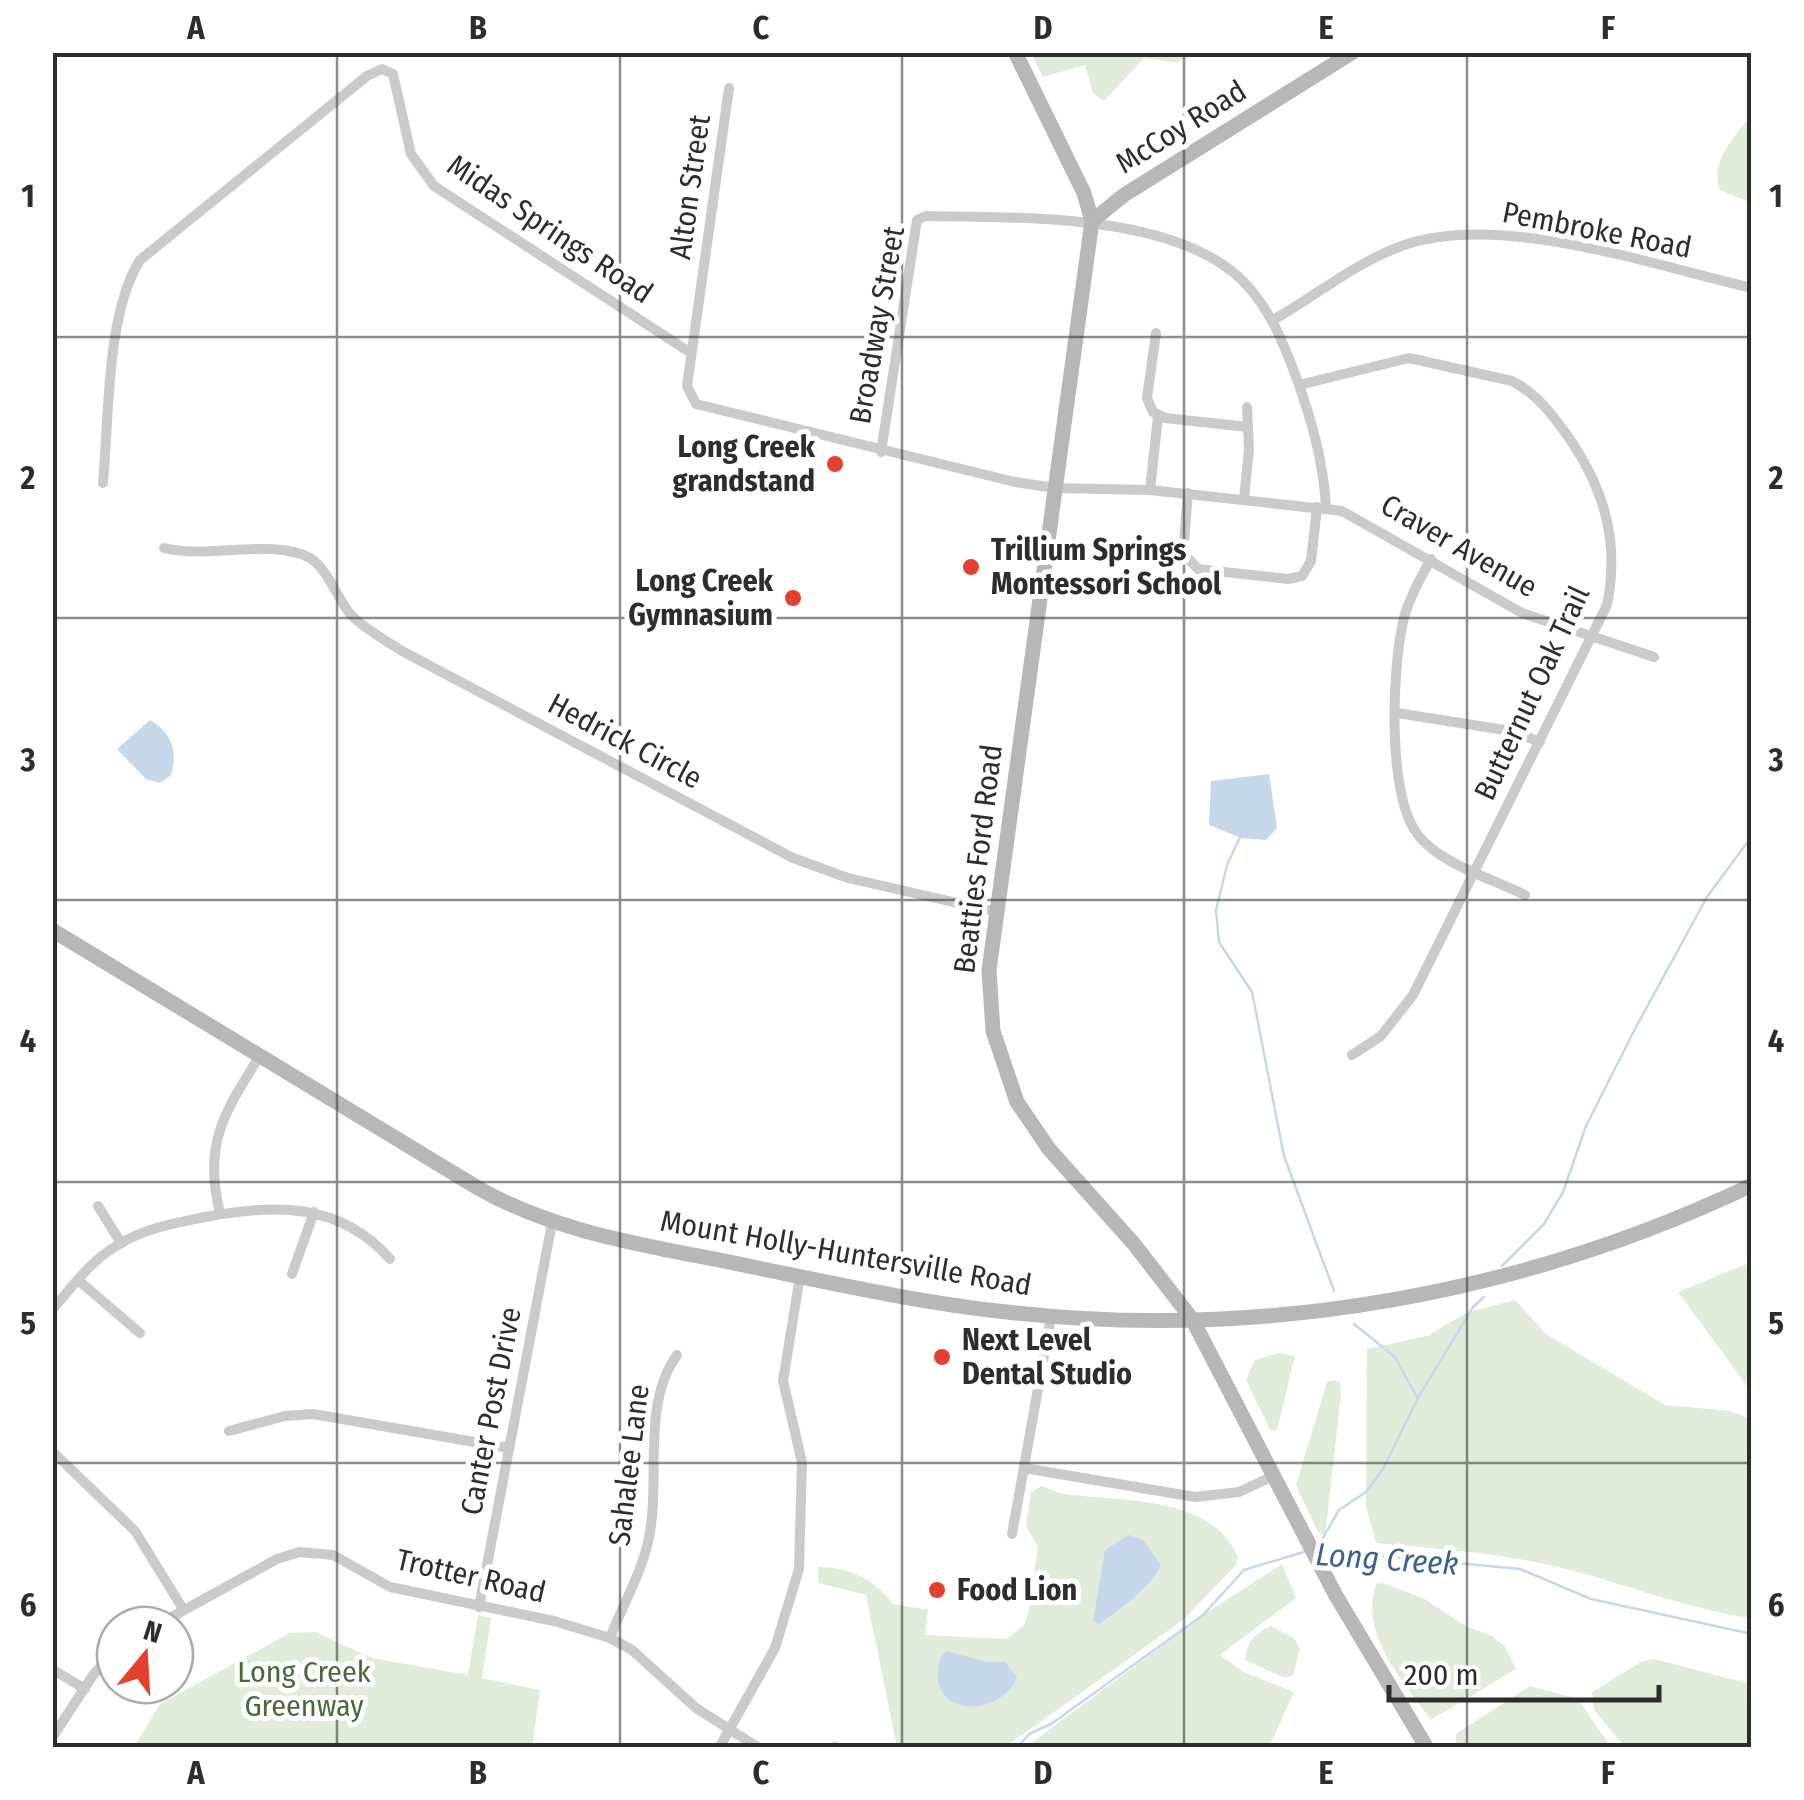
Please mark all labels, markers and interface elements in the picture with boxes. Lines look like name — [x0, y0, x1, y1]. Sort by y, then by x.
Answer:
text: A — [186, 9, 205, 47]
text: B — [469, 9, 487, 47]
text: C — [753, 9, 770, 47]
text: D — [1033, 9, 1053, 47]
text: E — [1318, 9, 1334, 47]
text: F — [1601, 9, 1615, 47]
street label: McCoy Road — [1109, 73, 1253, 181]
street label: Alton Street — [662, 112, 718, 262]
street label: Midas Springs Road — [440, 147, 660, 311]
text: 1 — [21, 177, 35, 215]
text: 1 — [1769, 177, 1783, 215]
street label: Pembroke Road — [1499, 194, 1695, 266]
street label: Broadway Street — [842, 223, 912, 427]
place label: Long Creek grandstand — [673, 429, 816, 499]
marker: Long Creek grandstand — [824, 453, 846, 475]
text: 2 — [20, 459, 36, 497]
text: 2 — [1768, 459, 1784, 497]
street label: Craver Avenue — [1375, 487, 1543, 605]
place label: Trillium Springs Montessori School — [991, 532, 1222, 602]
marker: Trillium Springs Montessori School — [960, 556, 982, 578]
place label: Long Creek Gymnasium — [628, 563, 774, 633]
street label: Butternut Oak Trail — [1467, 580, 1597, 806]
marker: Long Creek Gymnasium — [782, 587, 804, 609]
street label: Hedrick Circle — [542, 685, 708, 797]
text: 3 — [19, 741, 36, 779]
text: 3 — [1767, 741, 1784, 779]
street label: Beatties Ford Road — [946, 742, 1010, 976]
text: 4 — [20, 1022, 36, 1060]
text: 4 — [1768, 1022, 1784, 1060]
street label: Mount Holly-Huntersville Road — [658, 1203, 1034, 1303]
text: 5 — [20, 1304, 36, 1342]
street label: Canter Post Drive — [453, 1304, 529, 1518]
text: 5 — [1768, 1304, 1784, 1342]
place label: Next Level Dental Studio — [962, 1322, 1132, 1392]
marker: Next Level Dental Studio — [931, 1346, 953, 1368]
street label: Sahalee Lane — [601, 1382, 657, 1548]
water label: Long Creek — [1314, 1535, 1460, 1583]
street label: Trotter Road — [393, 1541, 549, 1611]
place label: Food Lion — [957, 1572, 1077, 1608]
marker: Food Lion — [926, 1579, 948, 1601]
text: 6 — [20, 1586, 36, 1624]
text: 6 — [1768, 1586, 1784, 1624]
north arrow — [95, 1605, 195, 1705]
text: N — [139, 1613, 166, 1650]
scale bar — [1389, 1640, 1659, 1702]
park label: Long Creek Greenway — [237, 1654, 371, 1724]
text: 200 m — [1404, 1657, 1479, 1693]
text: A — [186, 1754, 205, 1792]
text: B — [469, 1754, 487, 1792]
text: C — [753, 1754, 770, 1792]
text: D — [1033, 1754, 1053, 1792]
text: E — [1318, 1754, 1334, 1792]
text: F — [1601, 1754, 1615, 1792]

